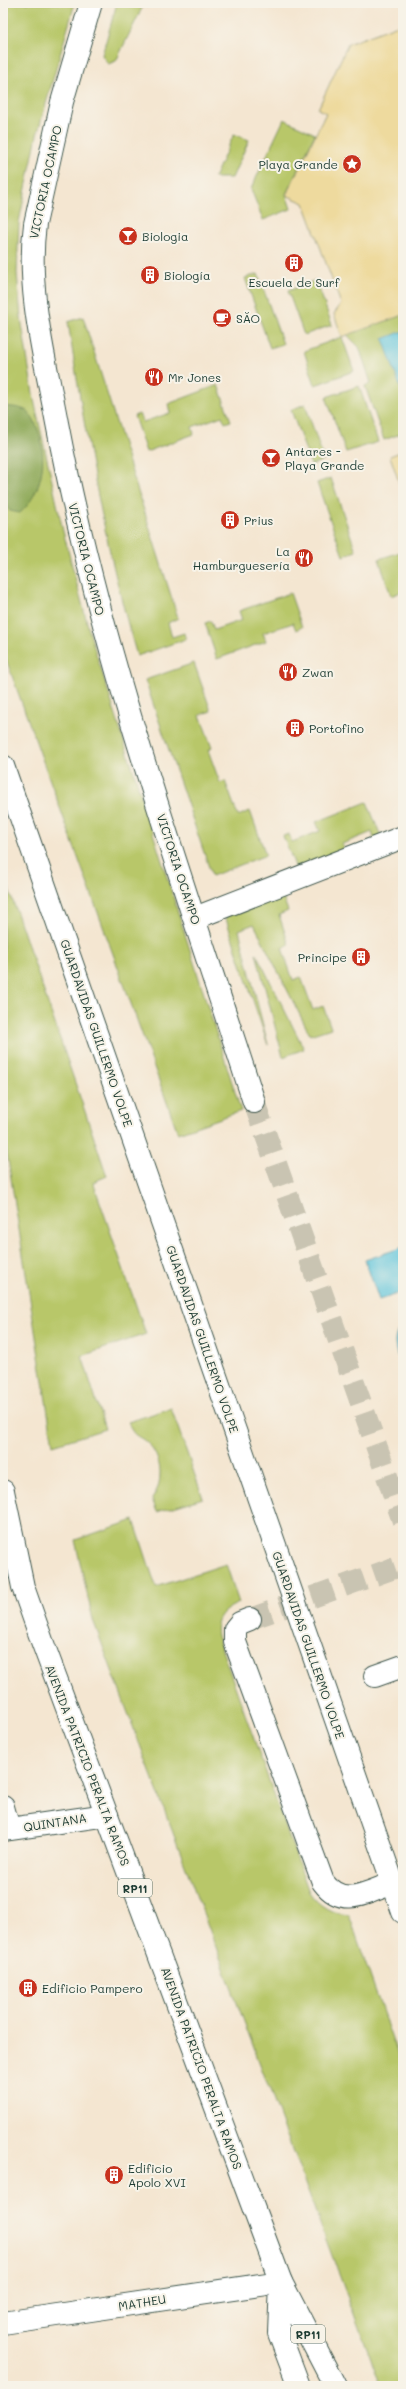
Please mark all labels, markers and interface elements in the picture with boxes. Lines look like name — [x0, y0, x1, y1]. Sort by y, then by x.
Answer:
street label: VICTORIA OCAMPO — [25, 124, 65, 240]
place icon: Playa Grande — [341, 153, 363, 175]
place label: Playa Grande — [259, 156, 338, 172]
bar icon: Biologia — [117, 225, 139, 247]
place label: Biologia — [142, 228, 188, 244]
building icon: Escuela de Surf — [283, 252, 305, 274]
building icon: Biología — [139, 264, 161, 286]
place label: Biología — [164, 267, 211, 283]
place label: Escuela de Surf — [249, 274, 340, 290]
cafe icon: SĂO — [211, 307, 233, 329]
place label: SĂO — [236, 310, 260, 326]
restaurant icon: Mr Jones — [143, 366, 165, 388]
place label: Mr Jones — [168, 369, 221, 385]
place label: Antares - Playa Grande — [285, 443, 364, 473]
bar icon: Antares - Playa Grande — [260, 447, 282, 469]
street label: VICTORIA OCAMPO — [65, 501, 109, 617]
building icon: Prius — [219, 509, 241, 531]
place label: Prius — [244, 512, 274, 528]
place label: La Hamburguesería — [193, 543, 290, 573]
restaurant icon: La Hamburguesería — [293, 547, 315, 569]
restaurant icon: Zwan — [277, 661, 299, 683]
place label: Zwan — [302, 664, 334, 680]
building icon: Portofino — [284, 717, 306, 739]
place label: Portofino — [309, 720, 364, 736]
street label: VICTORIA OCAMPO — [154, 812, 204, 926]
street label: GUARDAVIDAS GUILLERMO VOLPE — [57, 937, 137, 1129]
building icon: Principe — [350, 946, 372, 968]
place label: Principe — [298, 949, 347, 965]
street label: GUARDAVIDAS GUILLERMO VOLPE — [163, 1243, 243, 1435]
street label: GUARDAVIDAS GUILLERMO VOLPE — [269, 1549, 349, 1741]
street label: AVENIDA PATRICIO PERALTA RAMOS — [42, 1662, 134, 1868]
street label: QUINTANA — [22, 1809, 88, 1835]
road number: RP11 — [118, 1879, 152, 1897]
street label: AVENIDA PATRICIO PERALTA RAMOS — [158, 1965, 246, 2172]
building icon: Edificio Pampero — [17, 1977, 39, 1999]
place label: Edificio Pampero — [42, 1980, 143, 1996]
place label: Edificio Apolo XVI — [128, 2160, 186, 2190]
building icon: Edificio Apolo XVI — [103, 2164, 125, 2186]
street label: MATHEU — [117, 2290, 167, 2314]
road number: RP11 — [291, 2325, 325, 2343]

